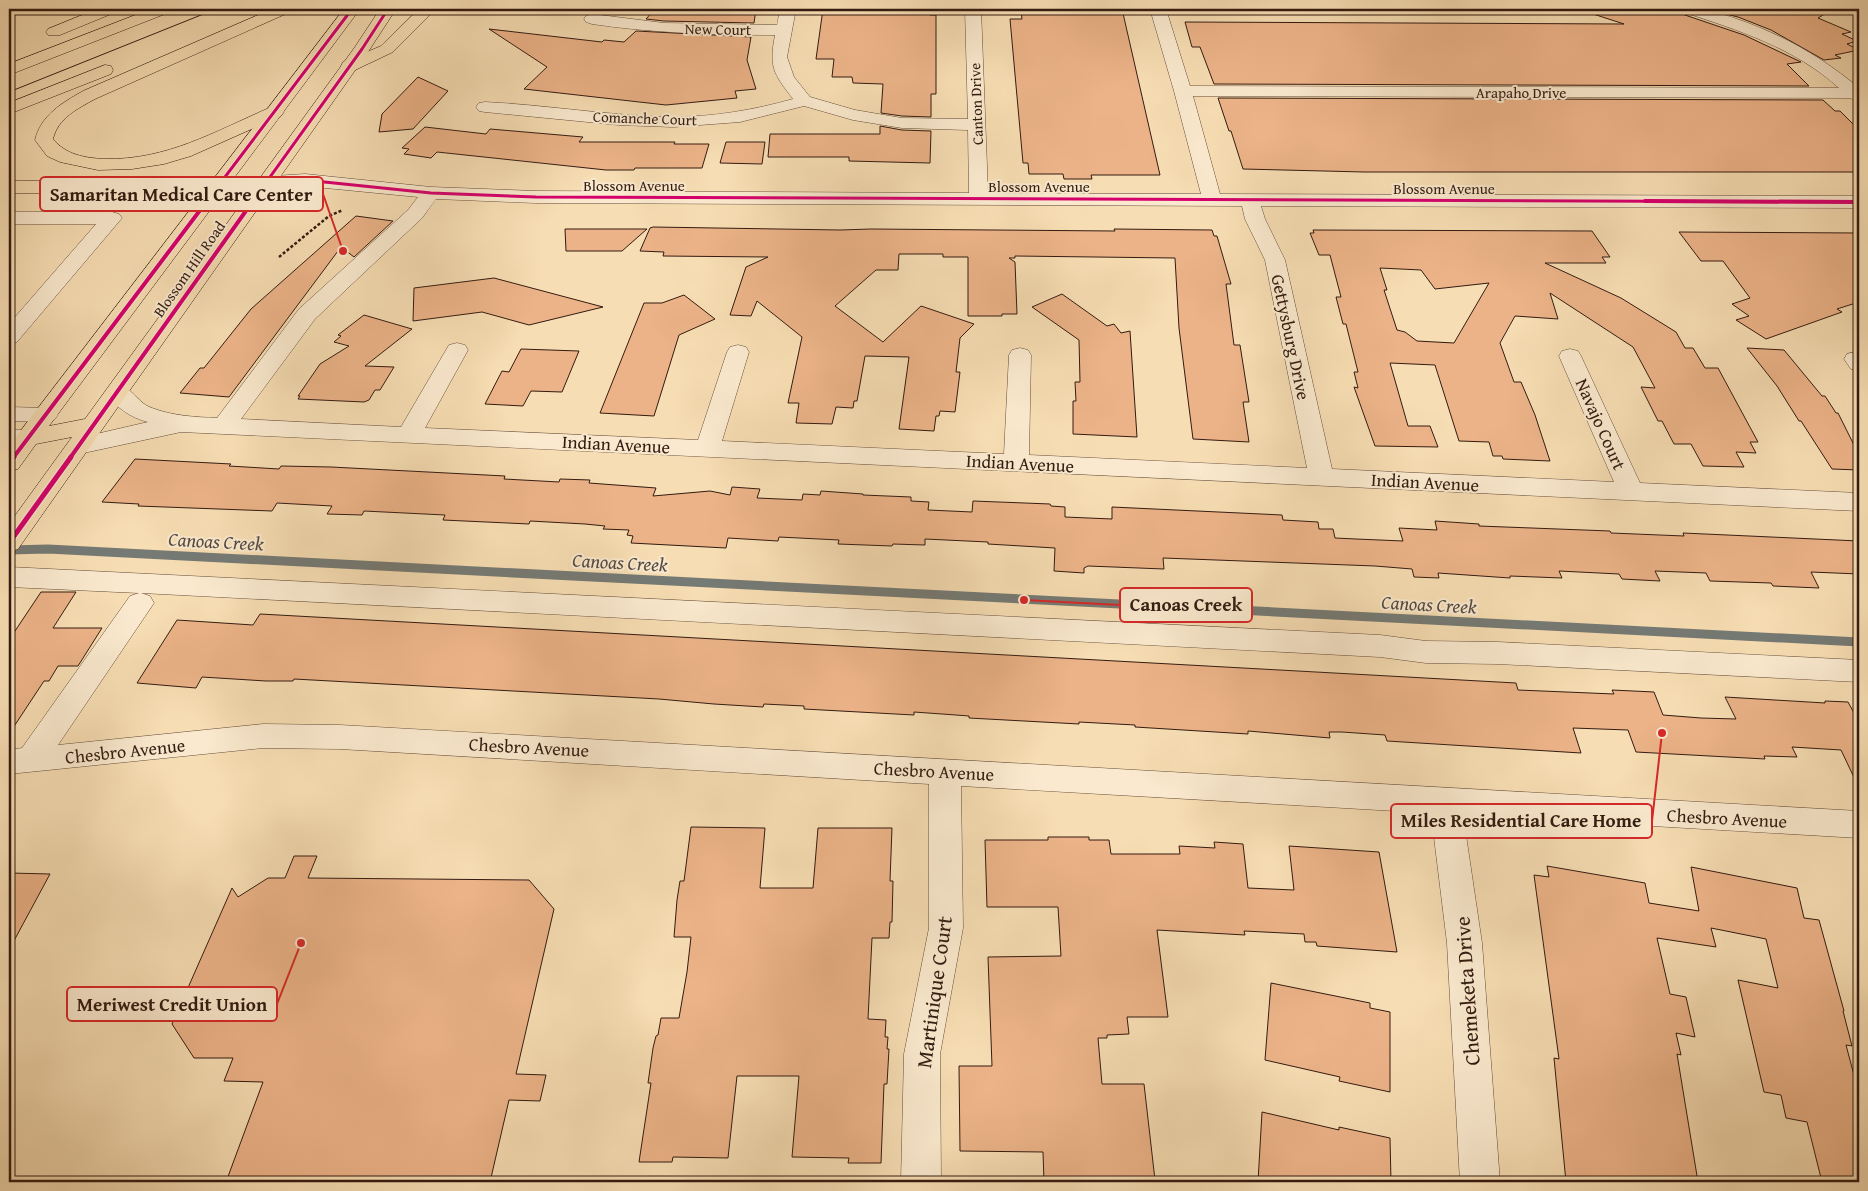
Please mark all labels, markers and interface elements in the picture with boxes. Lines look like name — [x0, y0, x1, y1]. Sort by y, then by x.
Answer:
street label: New Court — [685, 18, 752, 40]
street label: Canton Drive — [964, 63, 988, 145]
street label: Arapaho Drive — [1476, 82, 1566, 103]
street label: Comanche Court — [593, 106, 698, 130]
street label: Blossom Avenue — [583, 175, 685, 196]
street label: Blossom Avenue — [988, 176, 1090, 197]
callout: Samaritan Medical Care Center — [40, 177, 323, 211]
street label: Blossom Avenue — [1393, 178, 1495, 199]
text: Samaritan Medical Care Center — [50, 180, 313, 208]
street label: Blossom Hill Road — [148, 217, 230, 321]
street label: Gettysburg Drive — [1265, 272, 1317, 402]
street label: Navajo Court — [1569, 374, 1633, 475]
street label: Indian Avenue — [561, 428, 671, 460]
street label: Indian Avenue — [965, 447, 1075, 479]
street label: Indian Avenue — [1370, 466, 1480, 498]
water label: Canoas Creek — [168, 525, 265, 557]
water label: Canoas Creek — [572, 546, 669, 578]
callout: Canoas Creek — [1120, 588, 1252, 622]
water label: Canoas Creek — [1381, 588, 1478, 620]
text: Canoas Creek — [1130, 590, 1242, 618]
street label: Chesbro Avenue — [468, 730, 590, 764]
street label: Chesbro Avenue — [64, 731, 186, 771]
street label: Chesbro Avenue — [873, 754, 995, 788]
street label: Chesbro Avenue — [1666, 801, 1788, 835]
callout: Miles Residential Care Home — [1391, 804, 1652, 838]
text: Miles Residential Care Home — [1401, 806, 1641, 834]
street label: Martinique Court — [908, 913, 960, 1070]
street label: Chemeketa Drive — [1446, 915, 1488, 1067]
callout: Meriwest Credit Union — [67, 987, 277, 1021]
text: Meriwest Credit Union — [77, 990, 268, 1018]

